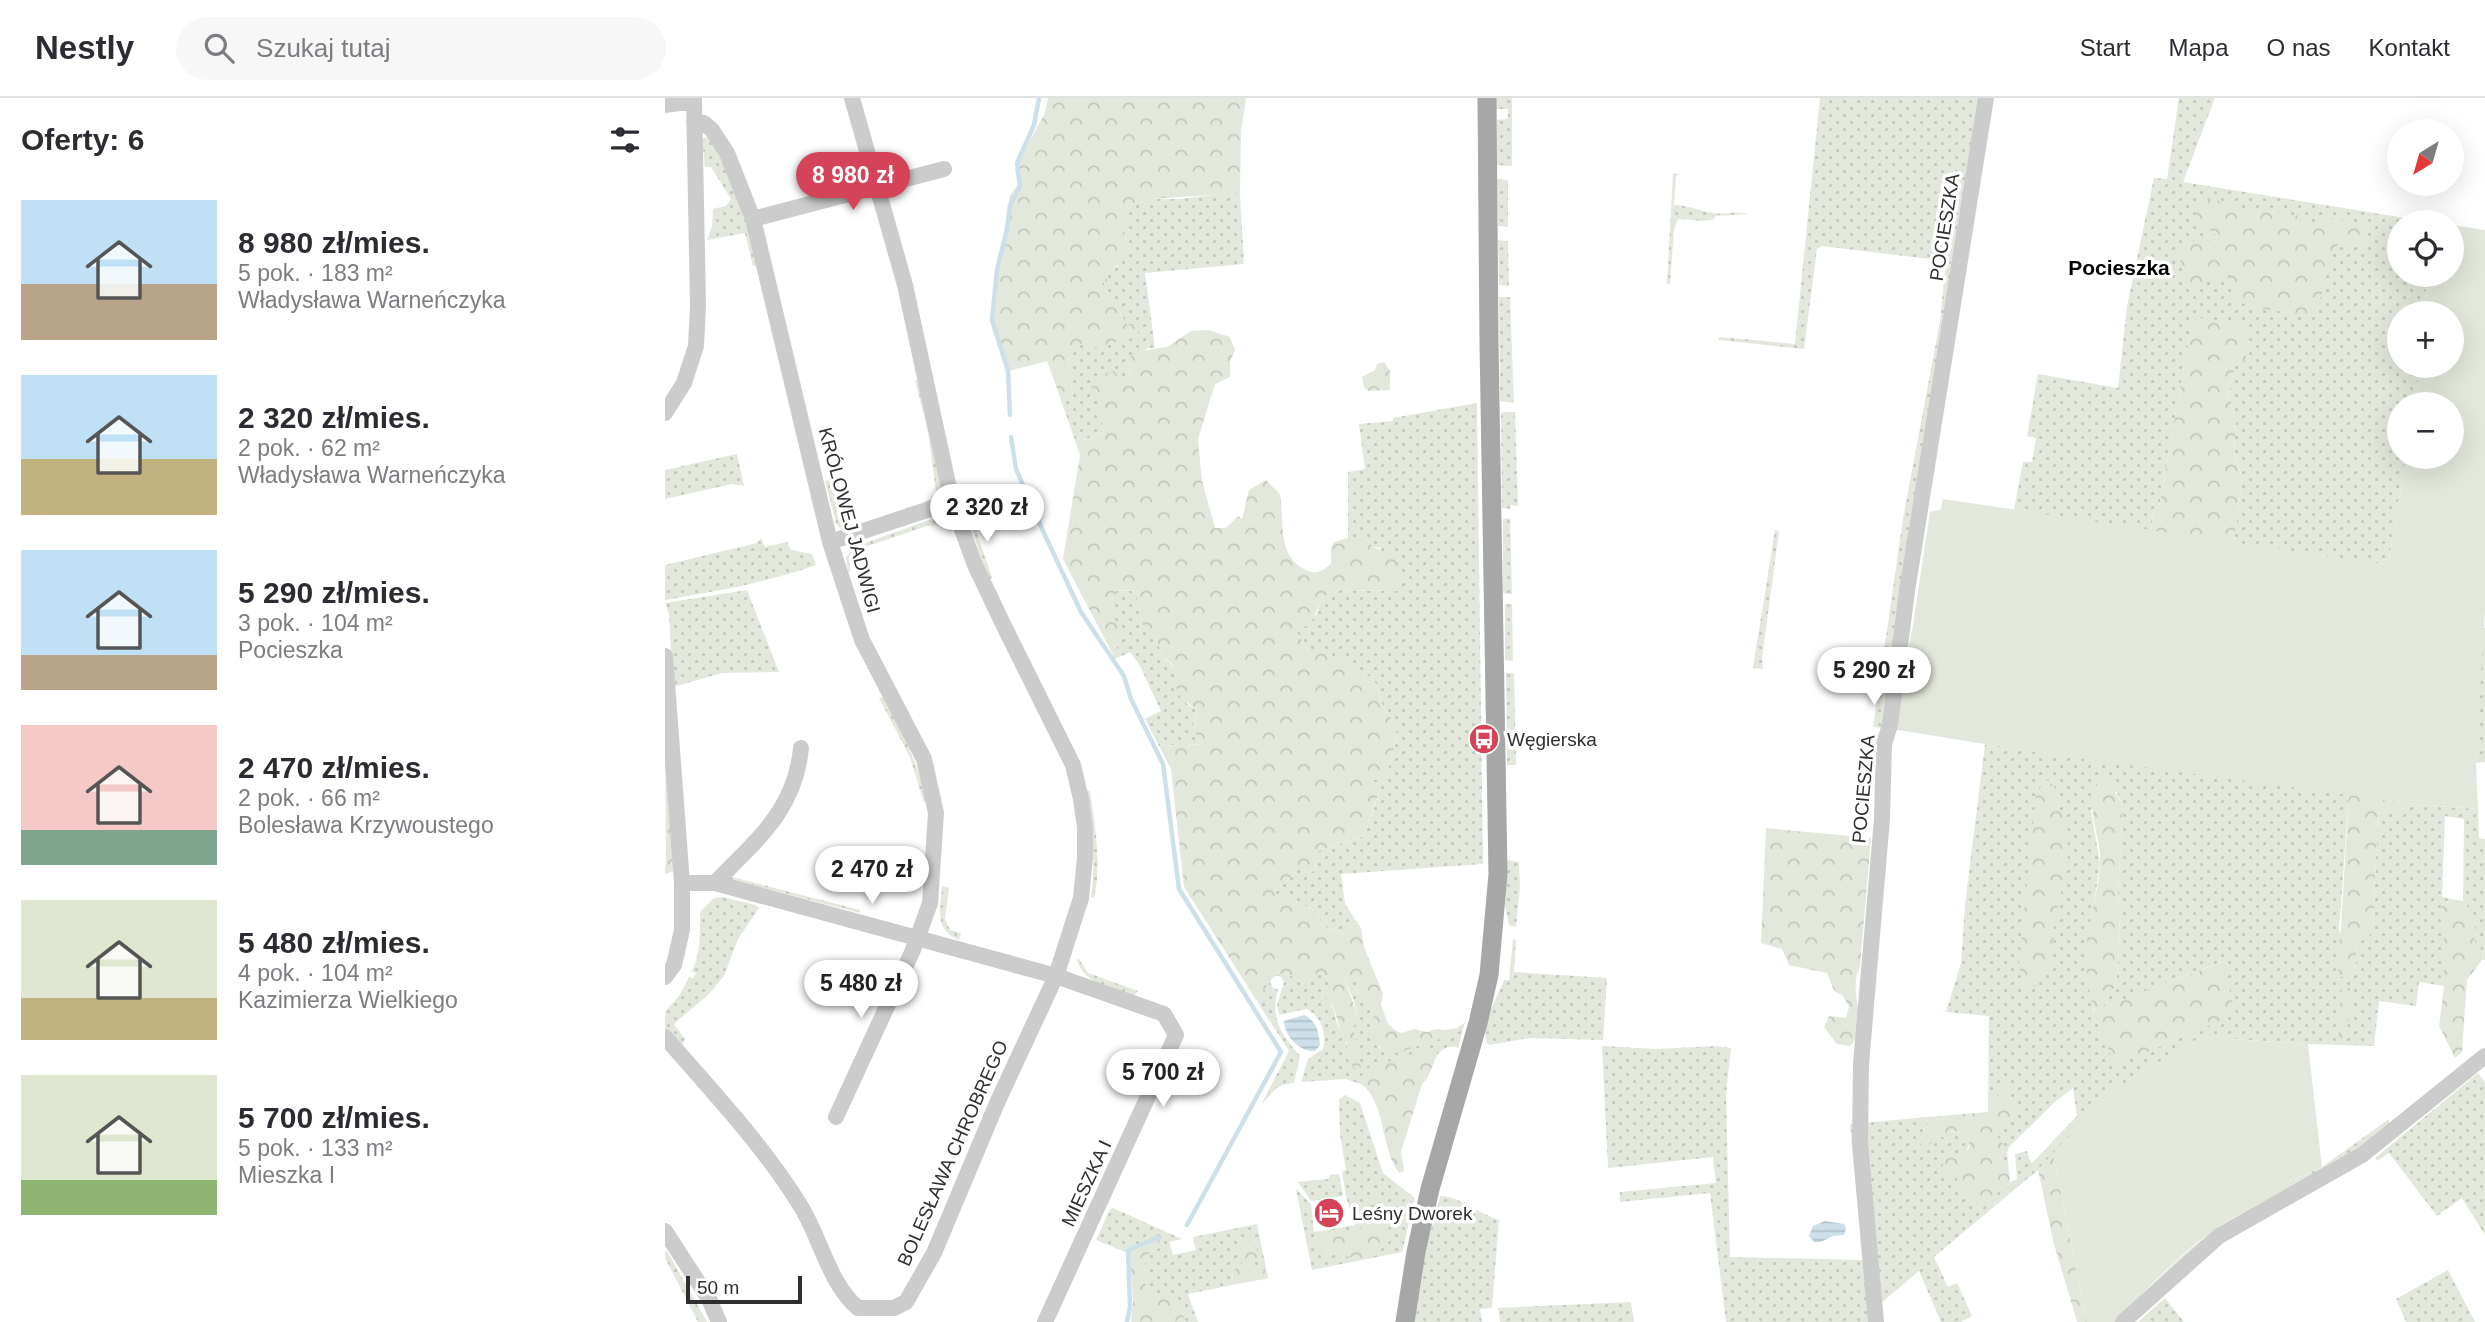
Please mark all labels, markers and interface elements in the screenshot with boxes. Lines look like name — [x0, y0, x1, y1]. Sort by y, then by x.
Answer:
search box — [176, 17, 666, 80]
text: Nestly — [35, 29, 134, 66]
icon: search — [200, 29, 238, 67]
text: Szukaj tutaj — [256, 33, 390, 63]
text: Start — [2080, 34, 2131, 61]
text: Mapa — [2169, 34, 2229, 61]
text: O nas — [2267, 34, 2331, 61]
text: Kontakt — [2369, 34, 2450, 61]
north arrow — [2387, 119, 2464, 196]
map controls — [2387, 119, 2464, 469]
icon: filters — [606, 121, 644, 159]
text: Oferty: 6 — [21, 123, 144, 156]
pin: 8 980 zł — [781, 152, 925, 212]
text: 8 980 zł — [812, 162, 894, 188]
street label: POCIESZKA — [1926, 171, 1963, 282]
button: locate — [2387, 210, 2464, 287]
text: 8 980 zł/mies. — [238, 226, 430, 259]
icon: home — [77, 228, 161, 312]
district label: Pocieszka — [2068, 256, 2170, 279]
text: 5 pok. · 183 m² — [238, 260, 393, 286]
text: Władysława Warneńczyka — [238, 287, 506, 313]
button: + — [2387, 301, 2464, 378]
button: − — [2387, 392, 2464, 469]
text: 2 320 zł/mies. — [238, 401, 430, 434]
icon: home — [77, 403, 161, 487]
street label: KRÓLOWEJ JADWIGI — [815, 425, 884, 615]
text: 2 pok. · 62 m² — [238, 435, 380, 461]
text: Władysława Warneńczyka — [238, 462, 506, 488]
pin: 2 320 zł — [915, 484, 1059, 544]
text: 2 320 zł — [946, 494, 1028, 520]
text: 5 290 zł/mies. — [238, 576, 430, 609]
icon: home — [77, 578, 161, 662]
text: 3 pok. · 104 m² — [238, 610, 393, 636]
text: Pocieszka — [238, 637, 343, 663]
pin: 5 290 zł — [1802, 648, 1946, 707]
text: 5 290 zł — [1833, 657, 1915, 683]
bus stop icon: Węgierska — [1467, 722, 1501, 756]
place label: Węgierska — [1507, 729, 1597, 750]
street label: POCIESZKA — [1848, 734, 1879, 844]
text: 2 470 zł/mies. — [238, 751, 430, 784]
icon: home — [77, 753, 161, 837]
text: 2 pok. · 66 m² — [238, 785, 380, 811]
text: Bolesława Krzywoustego — [238, 812, 494, 838]
pin: 2 470 zł — [800, 846, 944, 906]
text: 2 470 zł — [831, 856, 913, 882]
text: 5 480 zł/mies. — [238, 926, 430, 959]
icon: home — [77, 928, 161, 1012]
text: 4 pok. · 104 m² — [238, 960, 393, 986]
pin: 5 480 zł — [789, 960, 933, 1020]
text: 5 480 zł — [820, 970, 902, 996]
text: Kazimierza Wielkiego — [238, 987, 458, 1013]
street label: BOLESŁAWA CHROBREGO — [893, 1037, 1012, 1269]
pin: 5 700 zł — [1091, 1049, 1235, 1109]
text: 5 700 zł — [1122, 1059, 1204, 1085]
text: 5 700 zł/mies. — [238, 1101, 430, 1134]
icon: home — [77, 1103, 161, 1187]
text: 5 pok. · 133 m² — [238, 1135, 393, 1161]
street label: MIESZKA I — [1057, 1137, 1116, 1230]
text: Mieszka I — [238, 1162, 335, 1188]
hotel icon: Leśny Dworek — [1312, 1196, 1346, 1230]
place label: Leśny Dworek — [1352, 1203, 1473, 1224]
scale bar — [686, 1273, 801, 1305]
text: 50 m — [697, 1277, 739, 1298]

